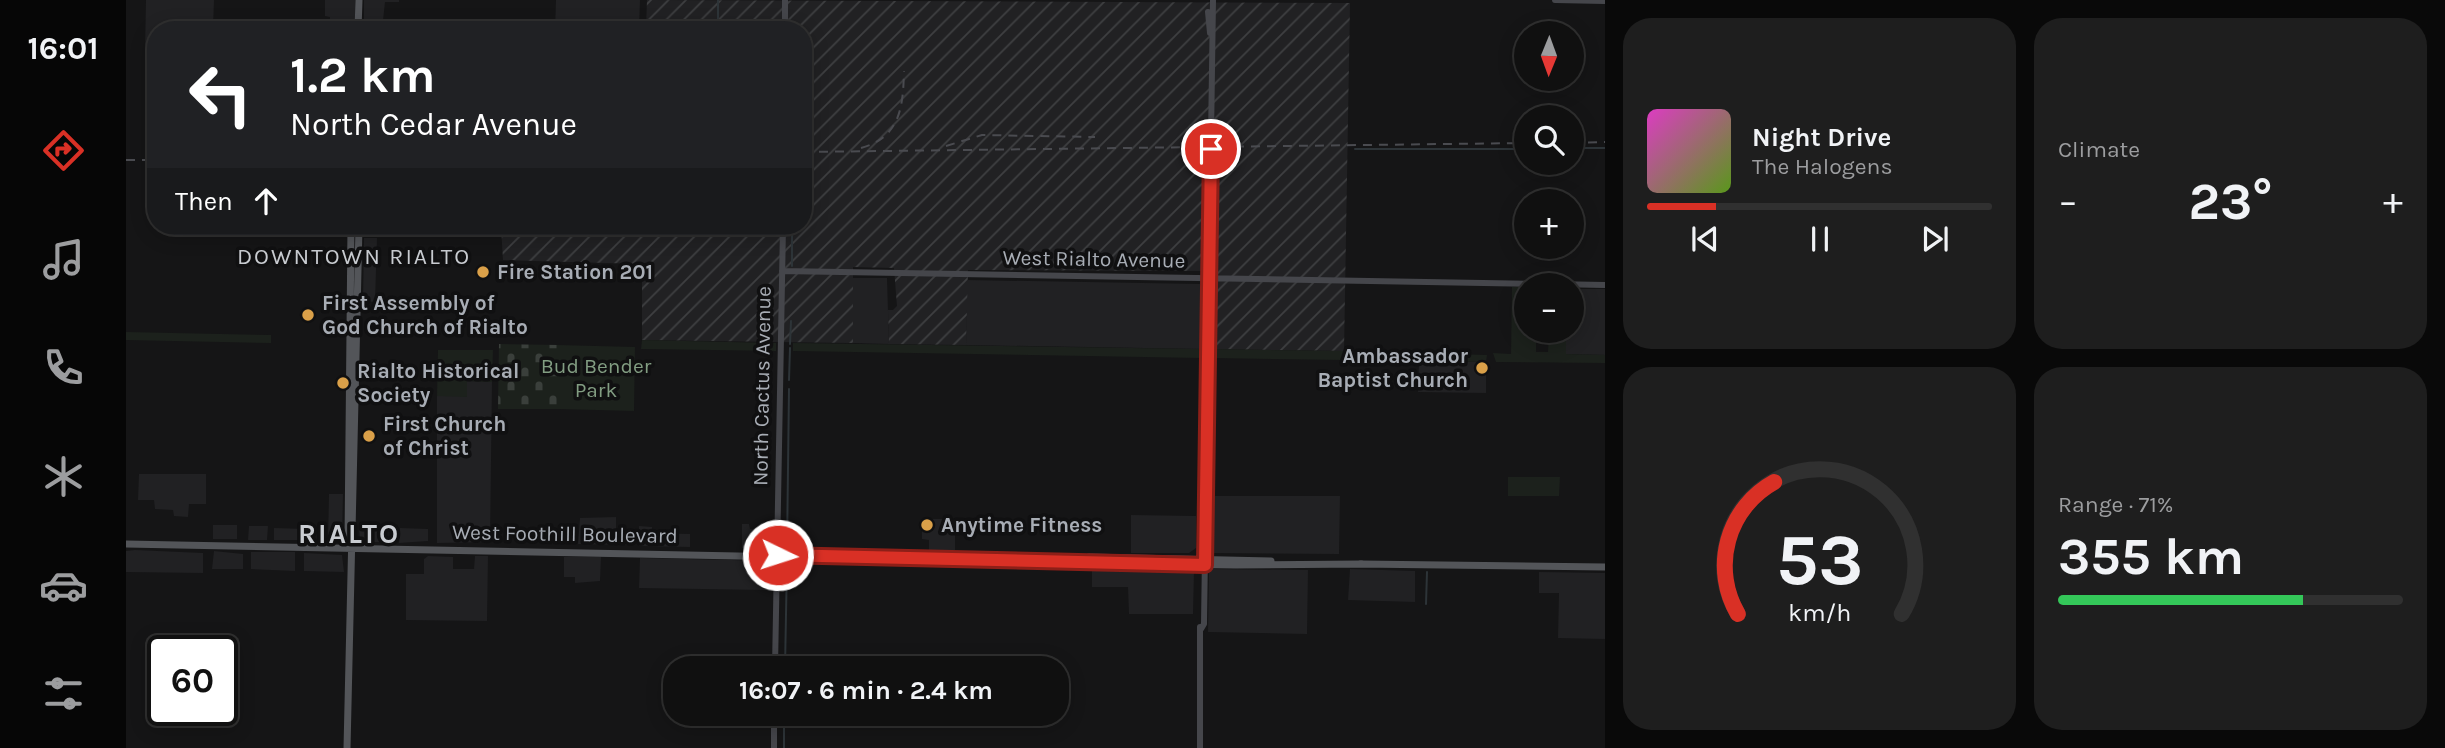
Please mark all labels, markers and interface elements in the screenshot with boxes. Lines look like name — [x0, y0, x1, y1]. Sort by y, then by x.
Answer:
north arrow — [1514, 21, 1584, 91]
map controls — [1514, 21, 1584, 343]
text: 16:01 — [27, 30, 99, 67]
text: 1.2 km — [290, 47, 436, 104]
icon: left — [175, 49, 266, 140]
button: search — [1514, 105, 1584, 175]
text: North Cedar Avenue — [290, 106, 577, 143]
pin — [1181, 119, 1241, 179]
text: Night Drive — [1752, 122, 1891, 153]
icon: directions — [39, 126, 88, 175]
icon: arrive — [1192, 130, 1230, 168]
text: Climate — [2058, 136, 2140, 163]
text: The Halogens — [1752, 153, 1892, 180]
text: 23° — [2188, 171, 2273, 232]
text: − — [2058, 179, 2078, 224]
text: + — [2383, 179, 2403, 224]
icon: ahead — [247, 182, 285, 220]
text: Then — [175, 186, 233, 217]
button: + — [1514, 189, 1584, 259]
icon: previous — [1686, 220, 1724, 258]
icon: pause — [1801, 220, 1839, 258]
icon: next — [1916, 220, 1954, 258]
icon: music — [39, 235, 88, 284]
district label: DOWNTOWN RIALTO — [237, 243, 471, 270]
street label: West Rialto Avenue — [1002, 245, 1186, 273]
place label: Fire Station 201 — [497, 260, 653, 284]
marker: Fire Station 201 — [475, 264, 491, 280]
button: − — [1514, 273, 1584, 343]
street label: North Cactus Avenue — [748, 286, 776, 486]
place label: First Assembly of God Church of Rialto — [322, 291, 528, 339]
marker: First Assembly of God Church of Rialto — [300, 307, 316, 323]
icon: phone — [39, 343, 88, 392]
place label: Ambassador Baptist Church — [1317, 344, 1469, 392]
park label: Bud Bender Park — [541, 354, 652, 402]
place label: Rialto Historical Society — [357, 359, 519, 407]
marker: Ambassador Baptist Church — [1474, 360, 1490, 376]
marker: Rialto Historical Society — [335, 375, 351, 391]
place label: First Church of Christ — [383, 412, 506, 460]
marker: First Church of Christ — [361, 428, 377, 444]
icon: climate — [39, 452, 88, 501]
text: Range · 71% — [2058, 491, 2174, 518]
place label: Anytime Fitness — [941, 513, 1102, 537]
district label: RIALTO — [298, 517, 400, 550]
marker: Anytime Fitness — [919, 517, 935, 533]
position arrow — [741, 518, 815, 592]
text: 53 — [1776, 518, 1863, 603]
street label: West Foothill Boulevard — [452, 520, 678, 548]
text: 355 km — [2058, 526, 2244, 587]
icon: car — [39, 561, 88, 610]
text: km/h — [1788, 598, 1851, 627]
speed limit sign: 60 — [147, 635, 238, 726]
icon: filters — [39, 669, 88, 718]
text: 16:07 · 6 min · 2.4 km — [739, 675, 993, 706]

